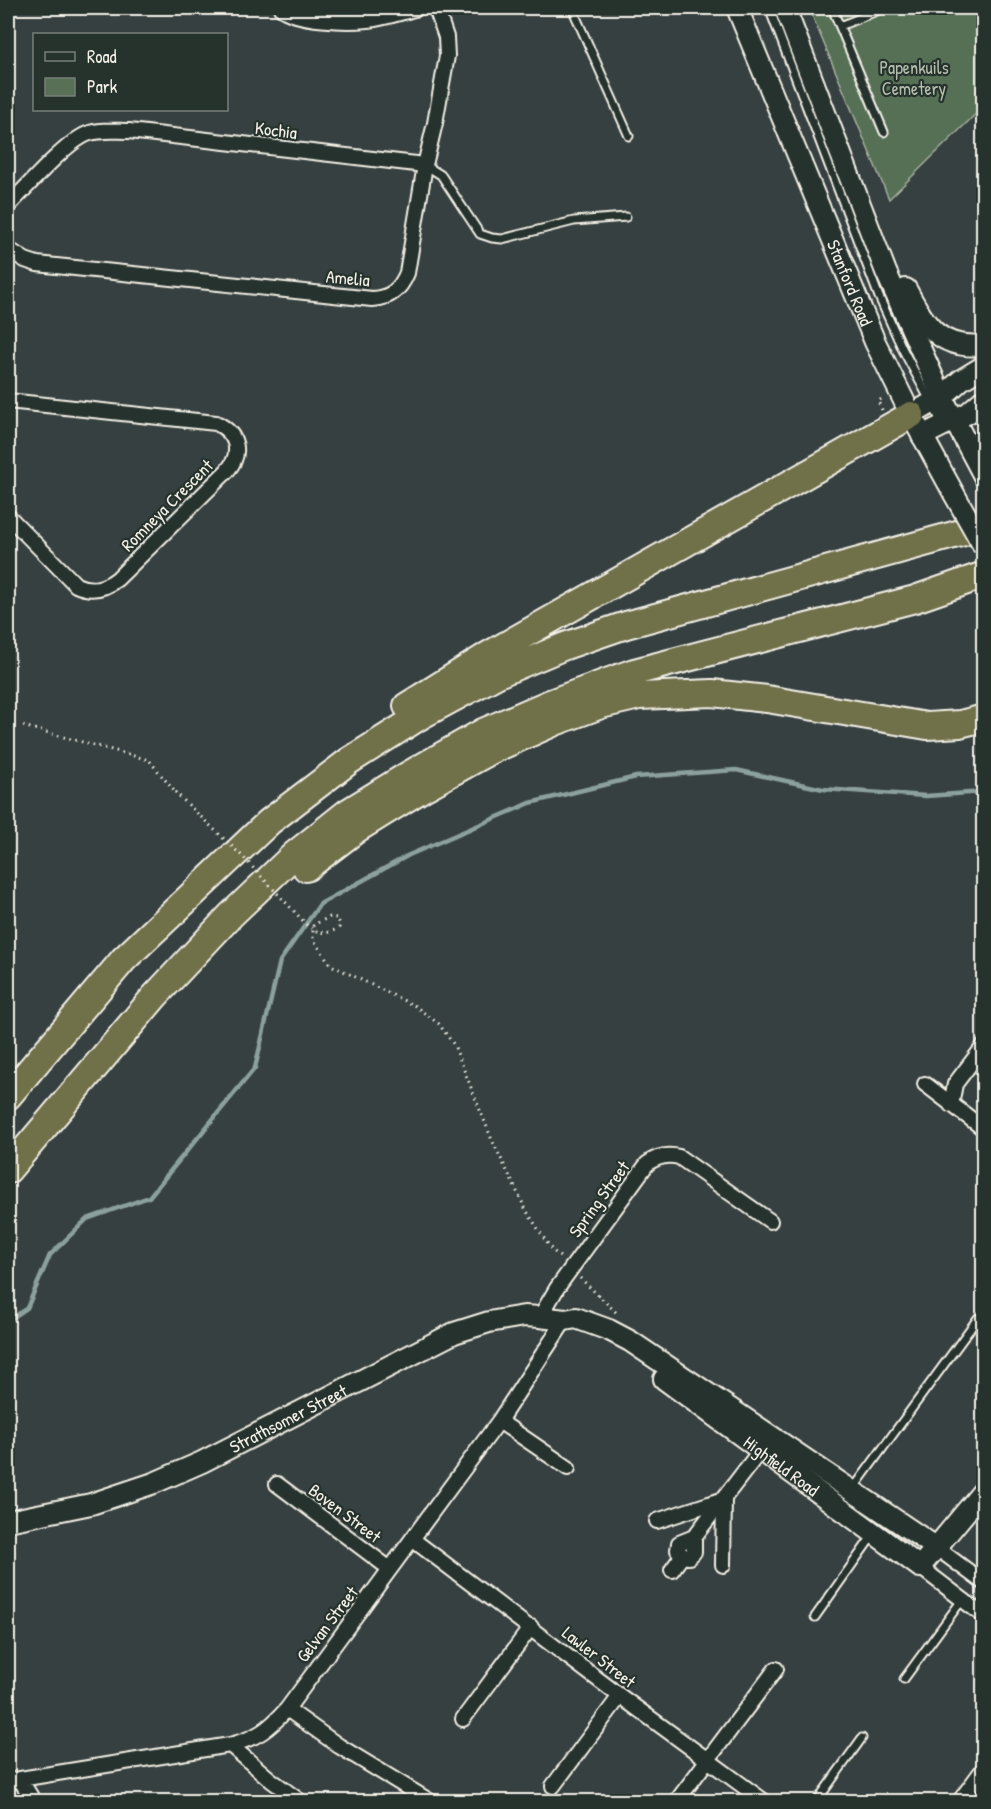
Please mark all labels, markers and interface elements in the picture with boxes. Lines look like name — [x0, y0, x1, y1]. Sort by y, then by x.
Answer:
legend — [33, 33, 228, 111]
text: Road — [87, 44, 117, 69]
park label: Papenkuils Cemetery — [879, 55, 949, 101]
text: Park — [87, 74, 118, 99]
street label: Kochia — [253, 115, 299, 145]
street label: Stanford Road — [821, 236, 879, 329]
street label: Amelia — [325, 264, 371, 292]
street label: Romneya Crescent — [115, 453, 219, 557]
street label: Spring Street — [563, 1155, 636, 1242]
street label: Strathsomer Street — [225, 1377, 352, 1459]
street label: Highfield Road — [739, 1429, 825, 1502]
street label: Boven Street — [304, 1477, 387, 1549]
street label: Gelvan Street — [290, 1580, 364, 1667]
street label: Lawler Street — [557, 1620, 642, 1694]

